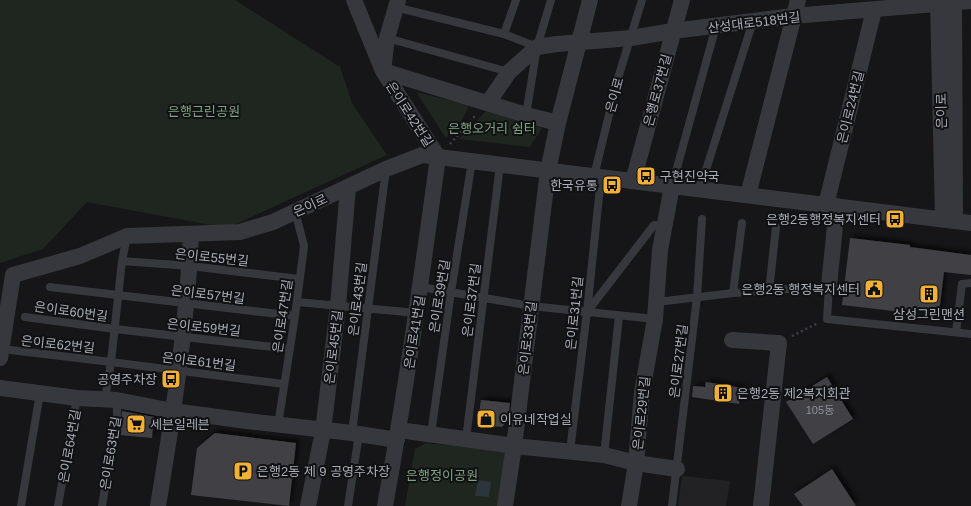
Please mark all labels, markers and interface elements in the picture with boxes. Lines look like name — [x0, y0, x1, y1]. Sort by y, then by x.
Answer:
street label: 산성대로518번길 — [707, 9, 801, 36]
street label: 은행로37번길 — [641, 52, 674, 128]
street label: 은이로24번길 — [834, 69, 867, 145]
street label: 은이로 — [603, 76, 626, 114]
street label: 은이로42번길 — [383, 79, 436, 149]
street label: 은이로 — [934, 93, 949, 129]
park label: 은행근린공원 — [168, 104, 240, 119]
park label: 은행오거리 쉼터 — [448, 121, 536, 136]
bus stop icon: 구현진약국 — [635, 165, 657, 187]
place label: 구현진약국 — [660, 169, 720, 184]
bus stop icon: 한국유통 — [601, 174, 623, 196]
place label: 한국유통 — [550, 178, 598, 193]
street label: 은이로 — [291, 191, 330, 220]
bus stop icon: 은행2동행정복지센터 — [884, 208, 906, 230]
place label: 은행2동행정복지센터 — [766, 212, 881, 227]
street label: 은이로55번길 — [174, 246, 250, 269]
street label: 은이로39번길 — [426, 258, 453, 334]
street label: 은이로43번길 — [346, 261, 369, 337]
street label: 은이로37번길 — [460, 262, 483, 338]
street label: 은이로31번길 — [563, 275, 586, 351]
street label: 은이로47번길 — [270, 278, 295, 354]
public building icon: 은행2동 행정복지센터 — [863, 278, 885, 300]
place label: 은행2동 행정복지센터 — [742, 282, 860, 297]
street label: 은이로57번길 — [170, 283, 246, 306]
building icon: 삼성그린맨션 — [918, 283, 940, 305]
street label: 은이로41번길 — [401, 294, 428, 370]
street label: 은이로60번길 — [33, 299, 109, 324]
street label: 은이로33번길 — [516, 300, 539, 376]
place label: 삼성그린맨션 — [893, 307, 965, 322]
street label: 은이로45번길 — [322, 309, 345, 385]
street label: 은이로59번길 — [166, 316, 242, 339]
street label: 은이로27번길 — [667, 323, 690, 399]
street label: 은이로62번길 — [20, 333, 96, 356]
street label: 은이로61번길 — [161, 350, 237, 373]
bus stop icon: 공영주차장 — [160, 368, 182, 390]
place label: 공영주차장 — [97, 372, 157, 387]
street label: 은이로29번길 — [630, 375, 653, 451]
building icon: 은행2동 제2복지회관 — [712, 382, 734, 404]
place label: 은행2동 제2복지회관 — [737, 386, 851, 401]
house number: 105동 — [806, 404, 834, 416]
street label: 은이로64번길 — [56, 408, 83, 484]
shop icon: 이유네작업실 — [475, 408, 497, 430]
place label: 이유네작업실 — [500, 412, 572, 427]
supermarket icon: 세븐일레븐 — [125, 413, 147, 435]
street label: 은이로63번길 — [97, 415, 124, 491]
place label: 세븐일레븐 — [150, 417, 210, 432]
parking icon: 은행2동 제 9 공영주차장 — [232, 460, 254, 482]
place label: 은행2동 제 9 공영주차장 — [257, 464, 390, 479]
park label: 은행정이공원 — [406, 468, 478, 483]

